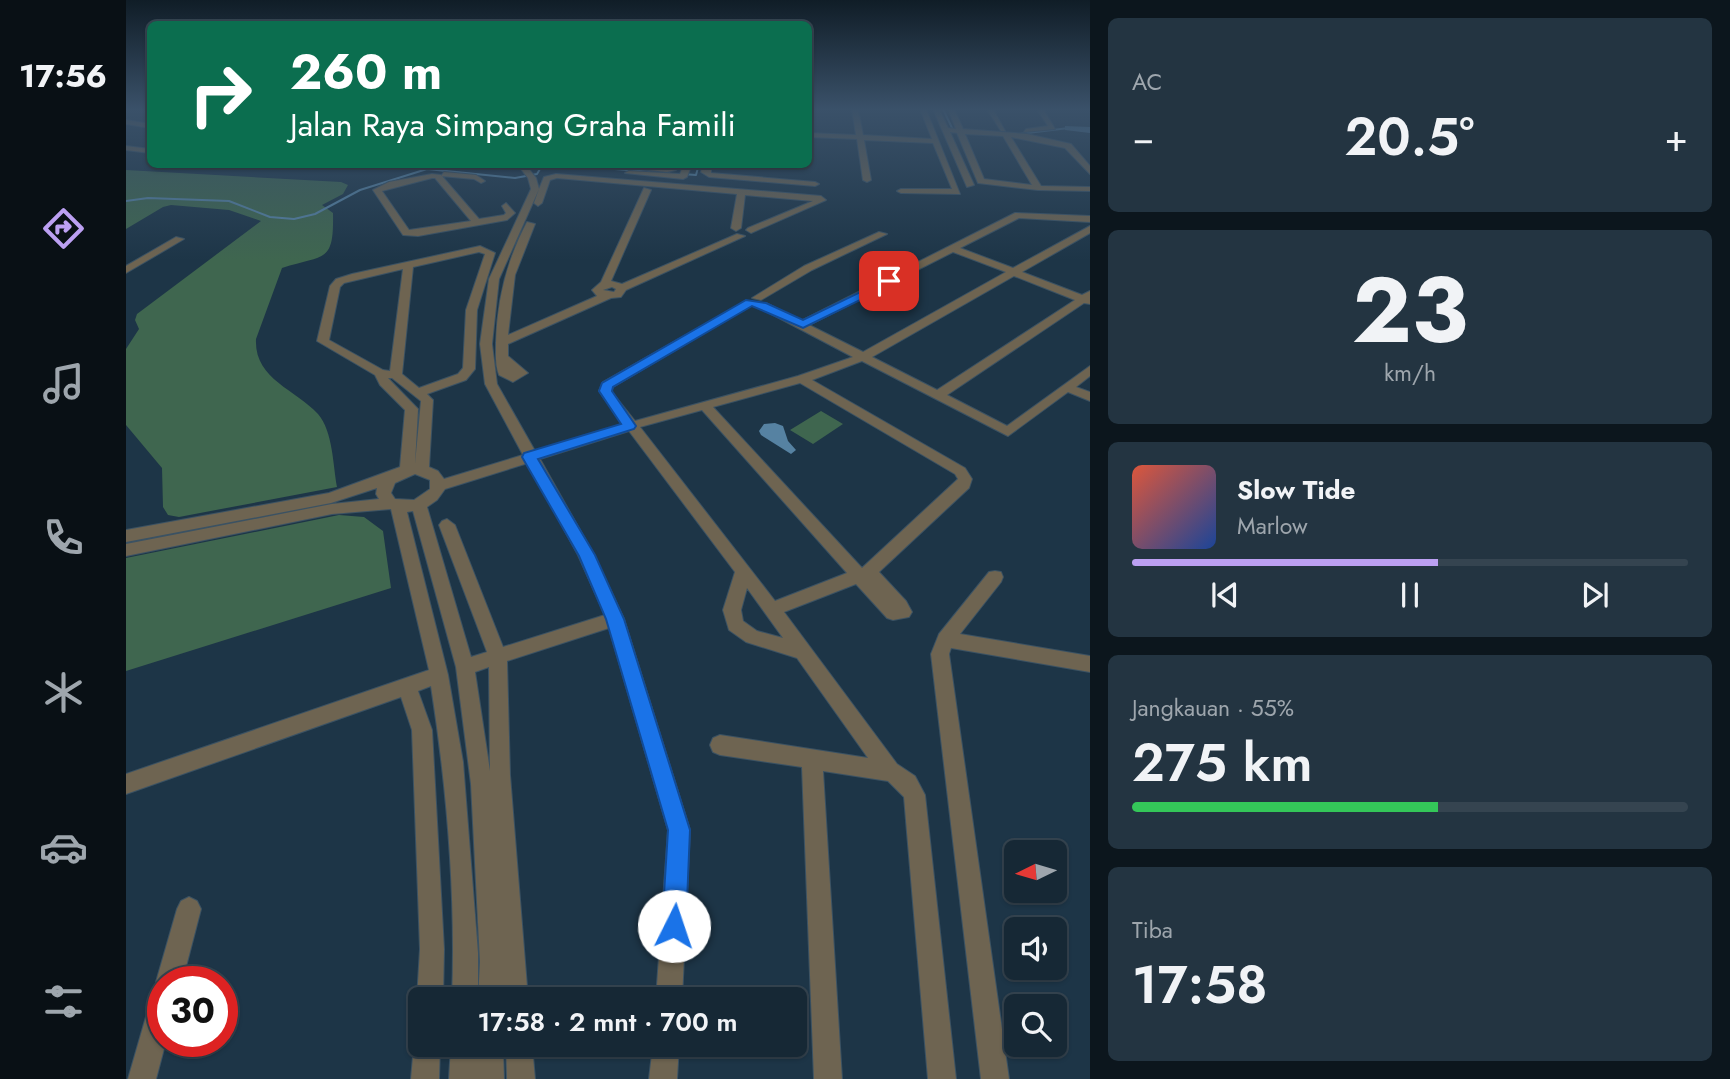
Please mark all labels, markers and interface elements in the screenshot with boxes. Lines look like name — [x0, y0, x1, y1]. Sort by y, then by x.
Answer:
text: 260 m — [290, 37, 442, 107]
icon: right — [175, 49, 266, 140]
text: 17:56 — [19, 53, 107, 99]
text: AC — [1132, 65, 1162, 99]
text: 20.5° — [1345, 99, 1474, 175]
text: Jalan Raya Simpang Graha Famili — [290, 102, 736, 148]
text: − — [1132, 110, 1154, 165]
text: + — [1665, 110, 1688, 165]
icon: directions — [39, 204, 88, 253]
text: 23 — [1352, 245, 1468, 376]
pin — [859, 251, 919, 311]
icon: arrive — [870, 262, 908, 300]
text: km/h — [1384, 356, 1436, 390]
icon: music — [39, 359, 88, 408]
text: Slow Tide — [1237, 471, 1356, 509]
text: Marlow — [1237, 509, 1308, 543]
icon: phone — [39, 513, 88, 562]
icon: previous — [1206, 576, 1244, 614]
icon: pause — [1391, 576, 1429, 614]
icon: next — [1576, 576, 1614, 614]
icon: climate — [39, 668, 88, 717]
text: Jangkauan · 55% — [1132, 691, 1294, 725]
text: 275 km — [1132, 725, 1312, 801]
icon: car — [39, 823, 88, 872]
north arrow — [1004, 840, 1068, 903]
map controls — [1004, 840, 1067, 1057]
position arrow — [637, 889, 711, 963]
text: Tiba — [1132, 913, 1173, 947]
button: sound — [1004, 917, 1067, 980]
text: 17:58 — [1132, 947, 1268, 1023]
speed limit sign: 30 — [147, 966, 238, 1057]
icon: filters — [39, 977, 88, 1026]
button: search — [1004, 994, 1067, 1057]
text: 17:58 · 2 mnt · 700 m — [477, 1003, 738, 1041]

